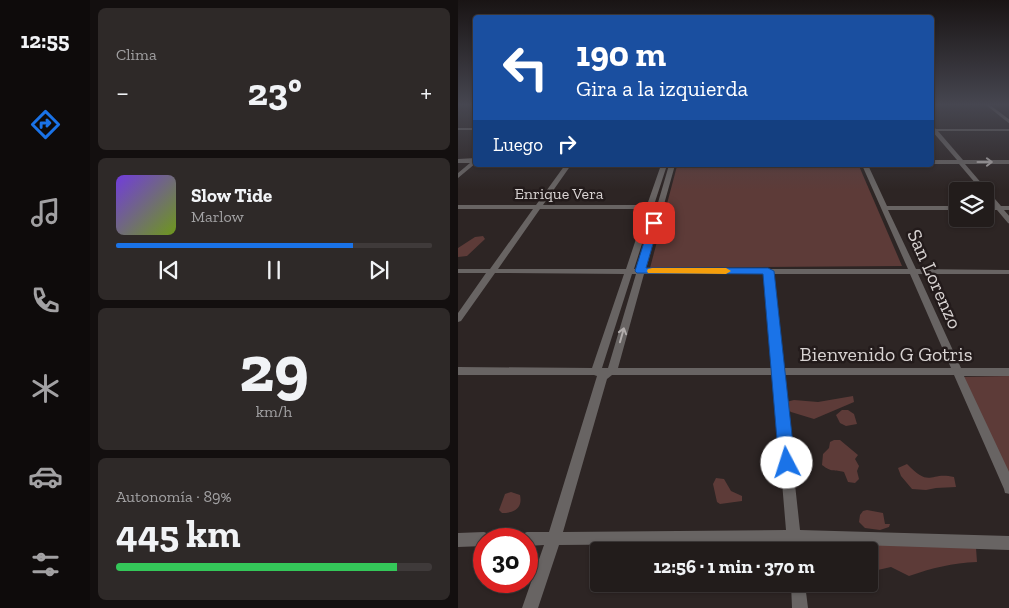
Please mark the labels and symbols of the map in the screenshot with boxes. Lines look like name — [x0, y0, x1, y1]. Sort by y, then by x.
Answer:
one-way arrow — [977, 157, 993, 167]
street label: Enrique Vera — [514, 184, 604, 203]
pin — [633, 202, 675, 244]
street label: San Lorenzo — [902, 226, 968, 332]
one-way arrow — [618, 328, 627, 344]
street label: Bienvenido G Gotris — [800, 342, 972, 366]
position arrow — [760, 436, 812, 488]
speed limit sign: 30 — [473, 528, 538, 593]

